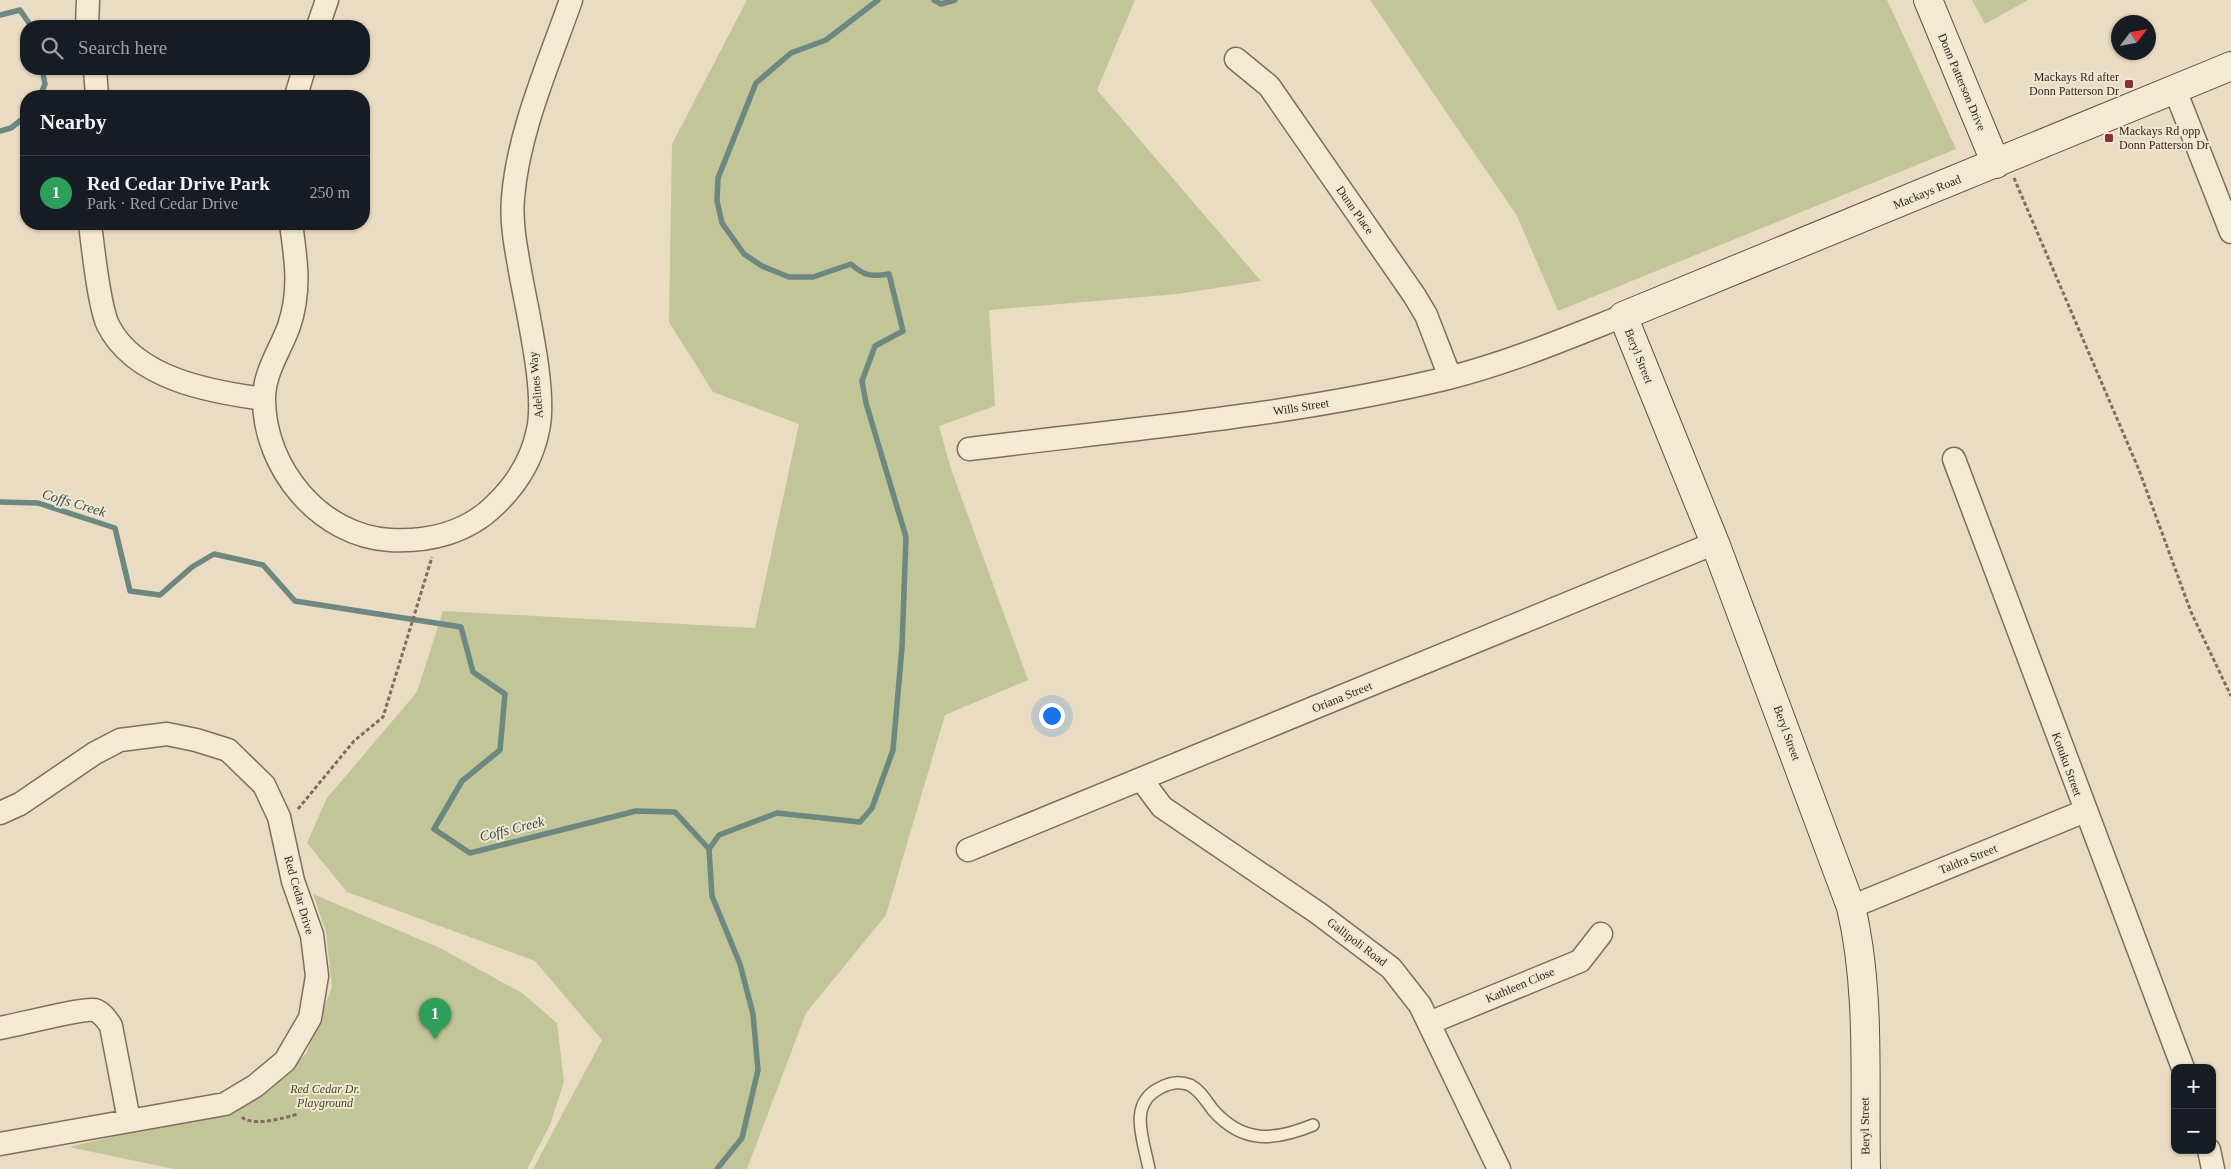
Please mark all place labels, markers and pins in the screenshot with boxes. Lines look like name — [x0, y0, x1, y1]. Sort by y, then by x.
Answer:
place label: Mackays Rd after Donn Patterson Dr — [2029, 70, 2119, 98]
marker: Mackays Rd after Donn Patterson Dr — [2123, 78, 2135, 90]
place label: Mackays Rd opp Donn Patterson Dr — [2119, 124, 2209, 152]
marker: Mackays Rd opp Donn Patterson Dr — [2103, 132, 2115, 144]
pin: 1 — [419, 998, 451, 1039]

